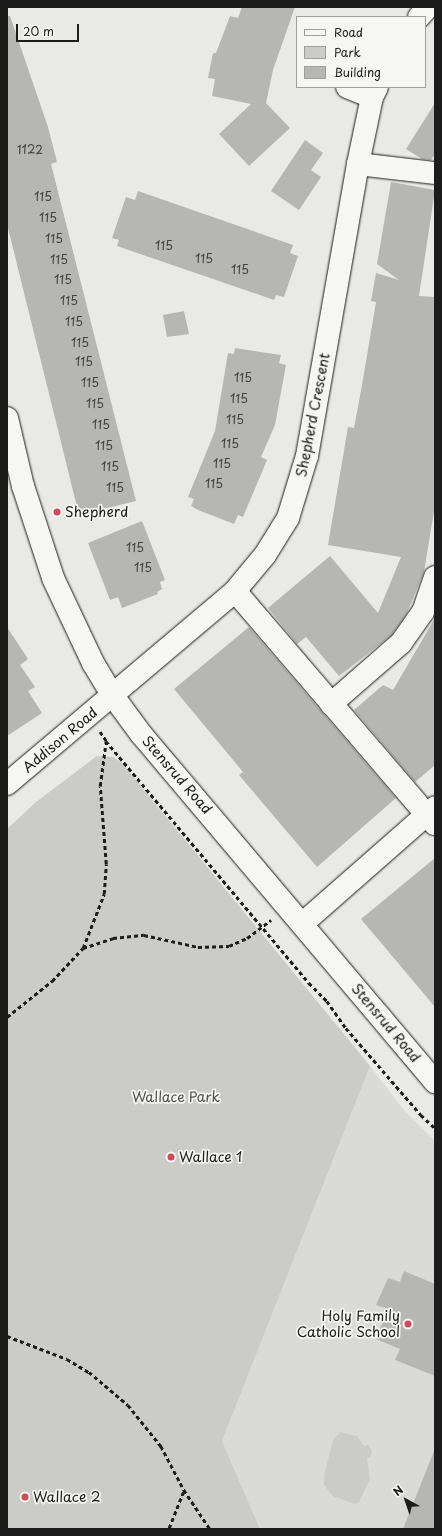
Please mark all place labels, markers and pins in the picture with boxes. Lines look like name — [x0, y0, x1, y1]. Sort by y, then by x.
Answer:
place label: Shepherd — [65, 504, 128, 520]
marker: Shepherd — [52, 507, 62, 517]
place label: Wallace 1 — [179, 1149, 243, 1165]
marker: Wallace 1 — [166, 1152, 176, 1162]
place label: Holy Family Catholic School — [296, 1308, 400, 1340]
marker: Holy Family Catholic School — [403, 1319, 413, 1329]
place label: Wallace 2 — [33, 1489, 101, 1505]
marker: Wallace 2 — [20, 1492, 30, 1502]

